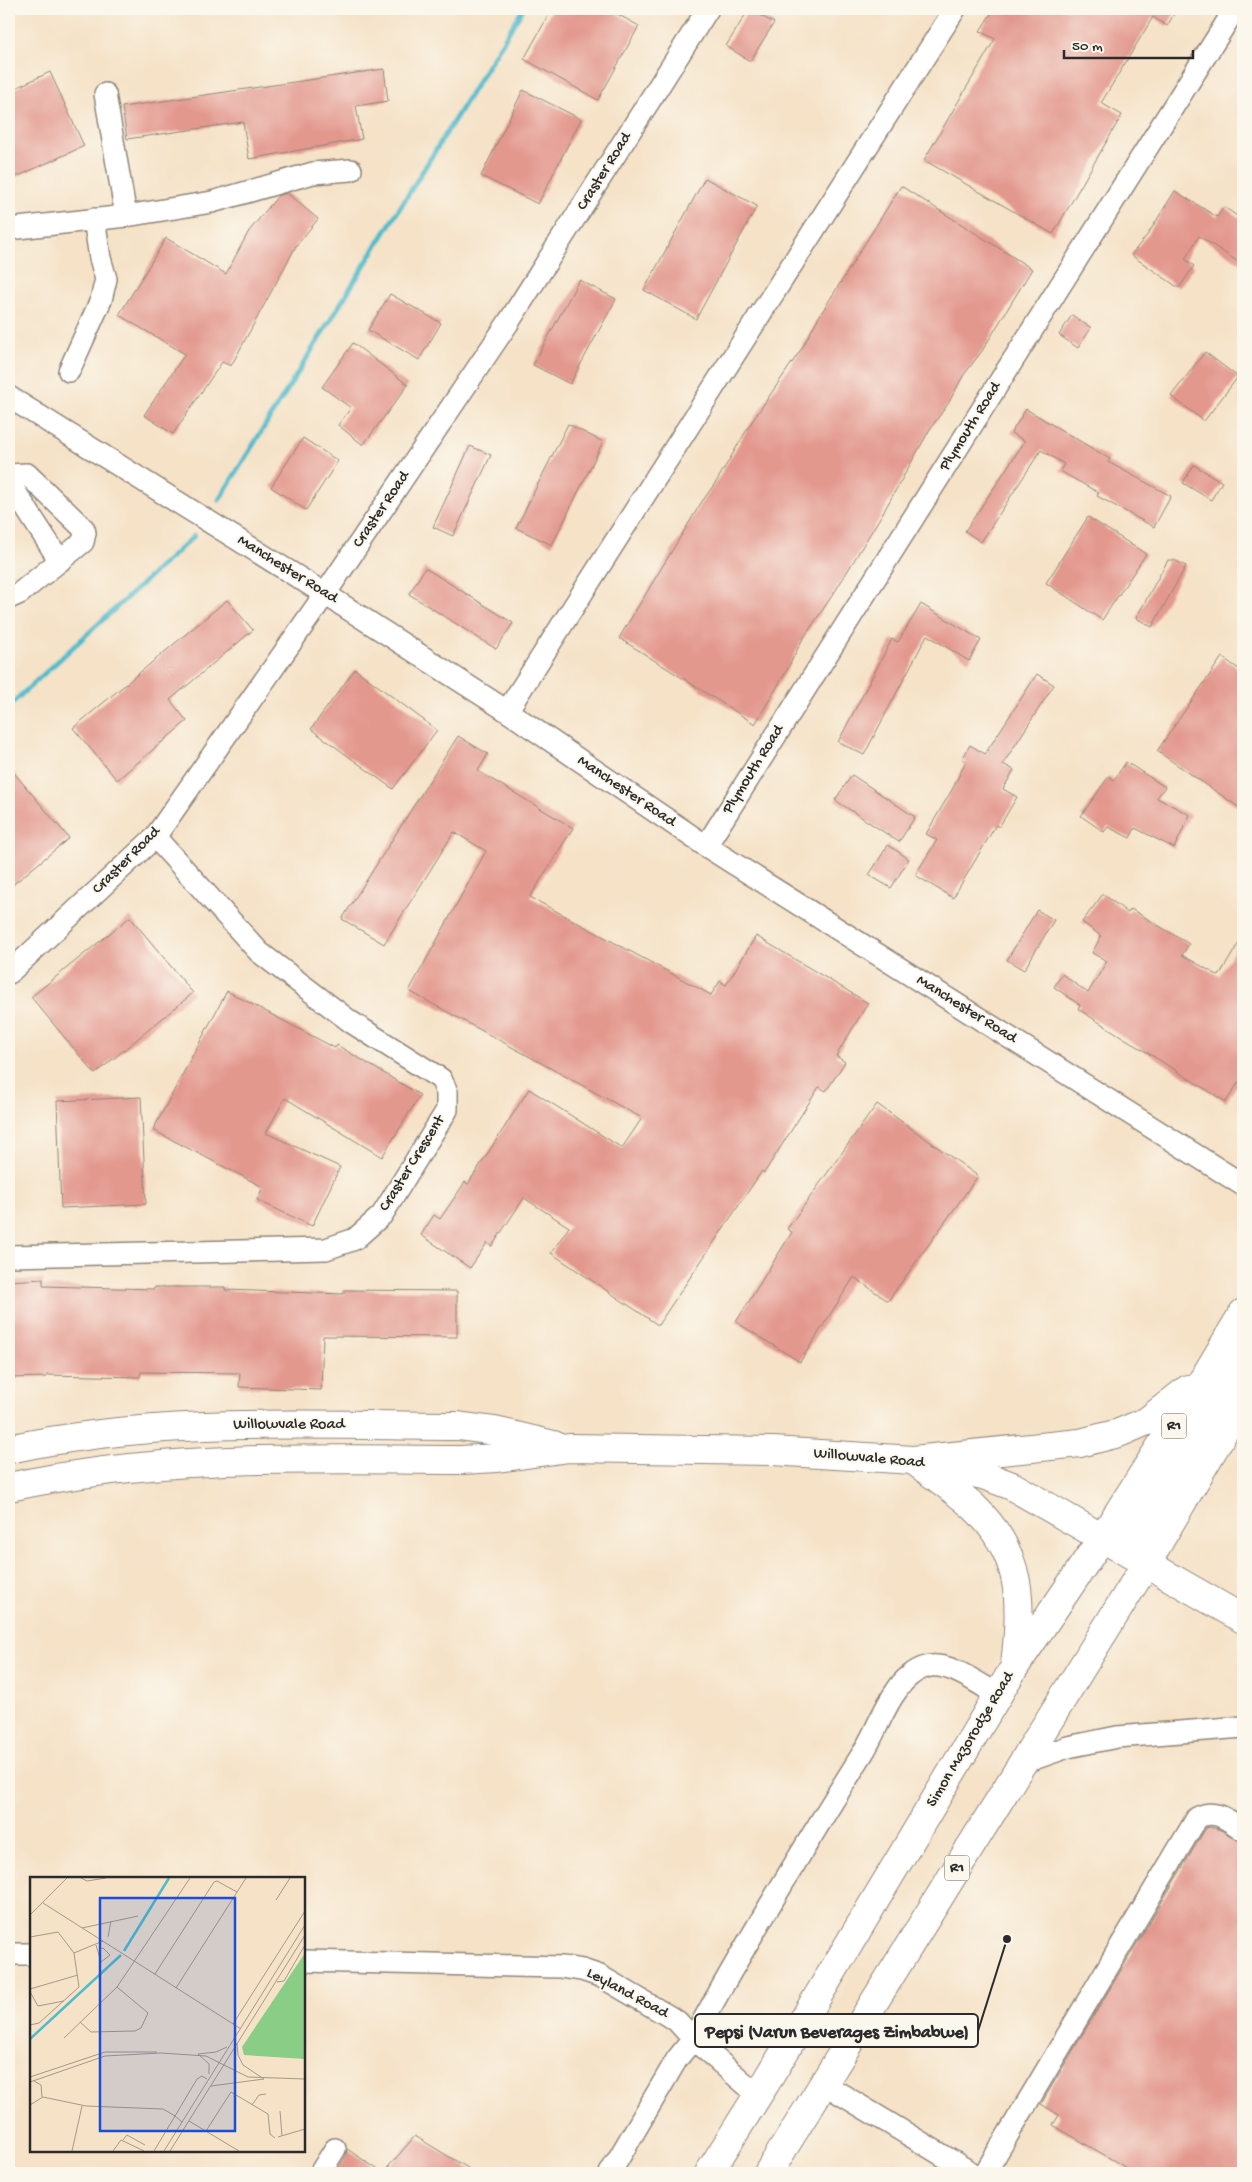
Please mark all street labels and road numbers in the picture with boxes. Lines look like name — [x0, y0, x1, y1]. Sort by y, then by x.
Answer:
street label: Craster Road — [574, 128, 637, 214]
street label: Plymouth Road — [936, 378, 1007, 476]
street label: Craster Road — [349, 467, 415, 552]
street label: Manchester Road — [233, 531, 342, 609]
street label: Plymouth Road — [719, 721, 790, 819]
street label: Manchester Road — [573, 752, 680, 833]
street label: Craster Road — [89, 822, 166, 899]
street label: Manchester Road — [912, 971, 1021, 1049]
street label: Craster Crescent — [376, 1111, 451, 1216]
road number: R1 — [1162, 1414, 1186, 1438]
street label: Willowvale Road — [233, 1416, 346, 1435]
street label: Willowvale Road — [813, 1445, 927, 1473]
street label: Simon Mazorodze Road — [923, 1667, 1020, 1811]
road number: R1 — [944, 1856, 970, 1880]
street label: Leyland Road — [583, 1964, 673, 2024]

